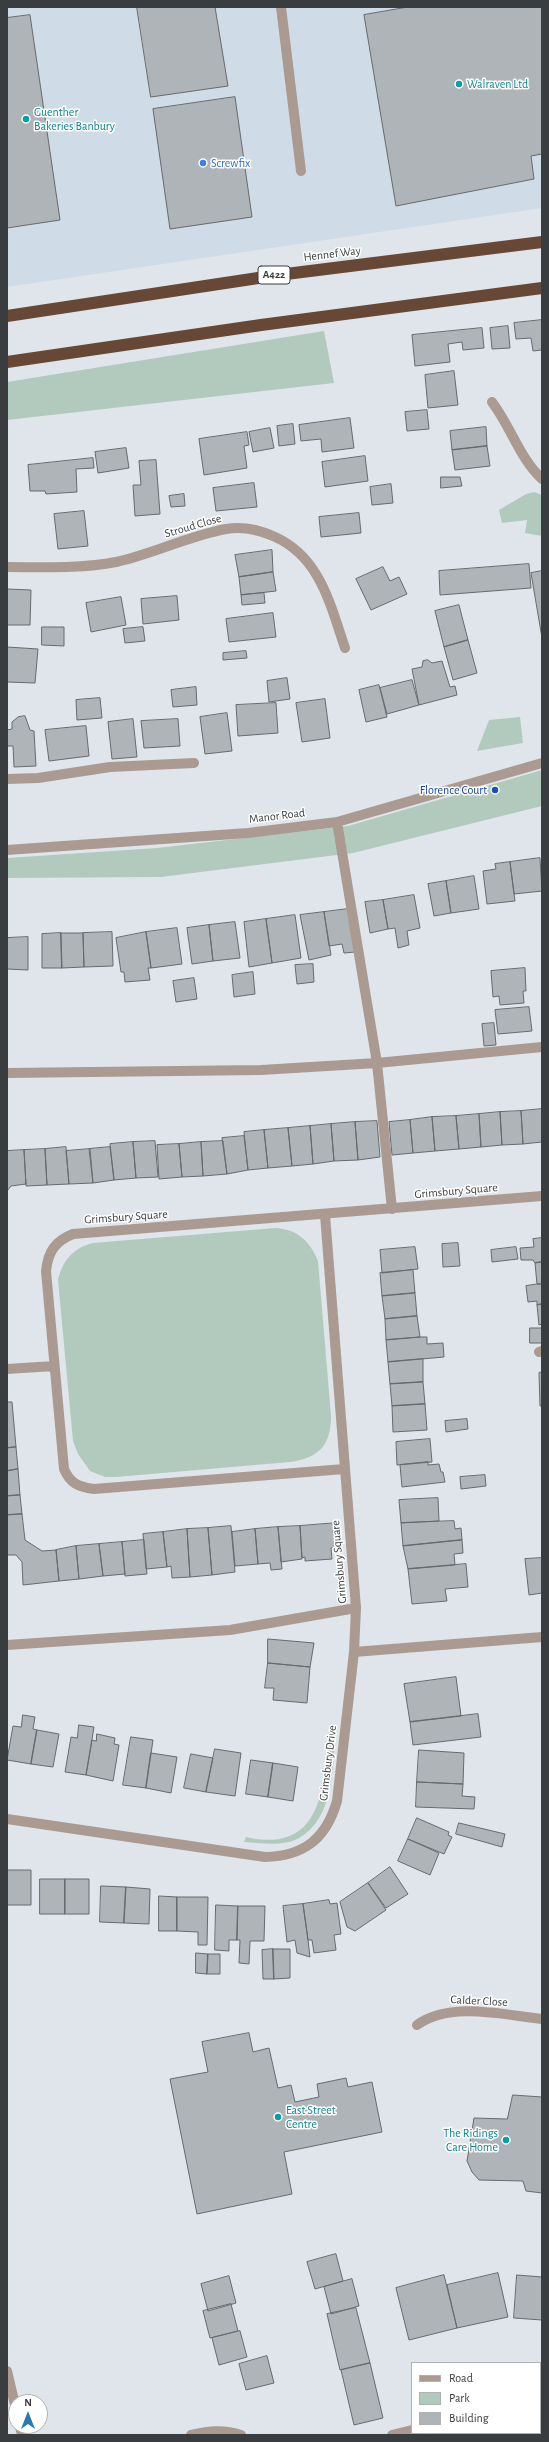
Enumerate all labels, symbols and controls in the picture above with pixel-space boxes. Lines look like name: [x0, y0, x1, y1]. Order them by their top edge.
place label: Walraven Ltd: [467, 77, 528, 91]
marker: Walraven Ltd: [454, 79, 464, 89]
place label: Guenther Bakeries Banbury: [34, 105, 115, 133]
marker: Guenther Bakeries Banbury: [21, 114, 31, 124]
place label: Screwfix: [211, 156, 250, 170]
marker: Screwfix: [198, 158, 208, 168]
street label: Hennef Way: [303, 243, 361, 265]
road number: A422: [258, 266, 290, 284]
street label: Stroud Close: [163, 511, 223, 541]
place label: Florence Court: [420, 783, 487, 797]
marker: Florence Court: [490, 785, 500, 795]
street label: Manor Road: [248, 805, 306, 827]
street label: Grimsbury Square: [414, 1180, 498, 1202]
street label: Grimsbury Square: [84, 1207, 168, 1227]
street label: Grimsbury Square: [328, 1520, 350, 1604]
street label: Grimsbury Drive: [316, 1724, 340, 1802]
street label: Calder Close: [450, 1992, 508, 2010]
place label: East Street Centre: [286, 2103, 336, 2131]
marker: East Street Centre: [273, 2112, 283, 2122]
place label: The Ridings Care Home: [443, 2126, 498, 2154]
marker: The Ridings Care Home: [501, 2135, 511, 2145]
legend: [411, 2362, 541, 2434]
text: Road: [449, 2372, 473, 2384]
text: Park: [449, 2392, 470, 2404]
north arrow: [8, 2394, 48, 2434]
text: N: [24, 2397, 32, 2408]
text: Building: [449, 2412, 489, 2424]

